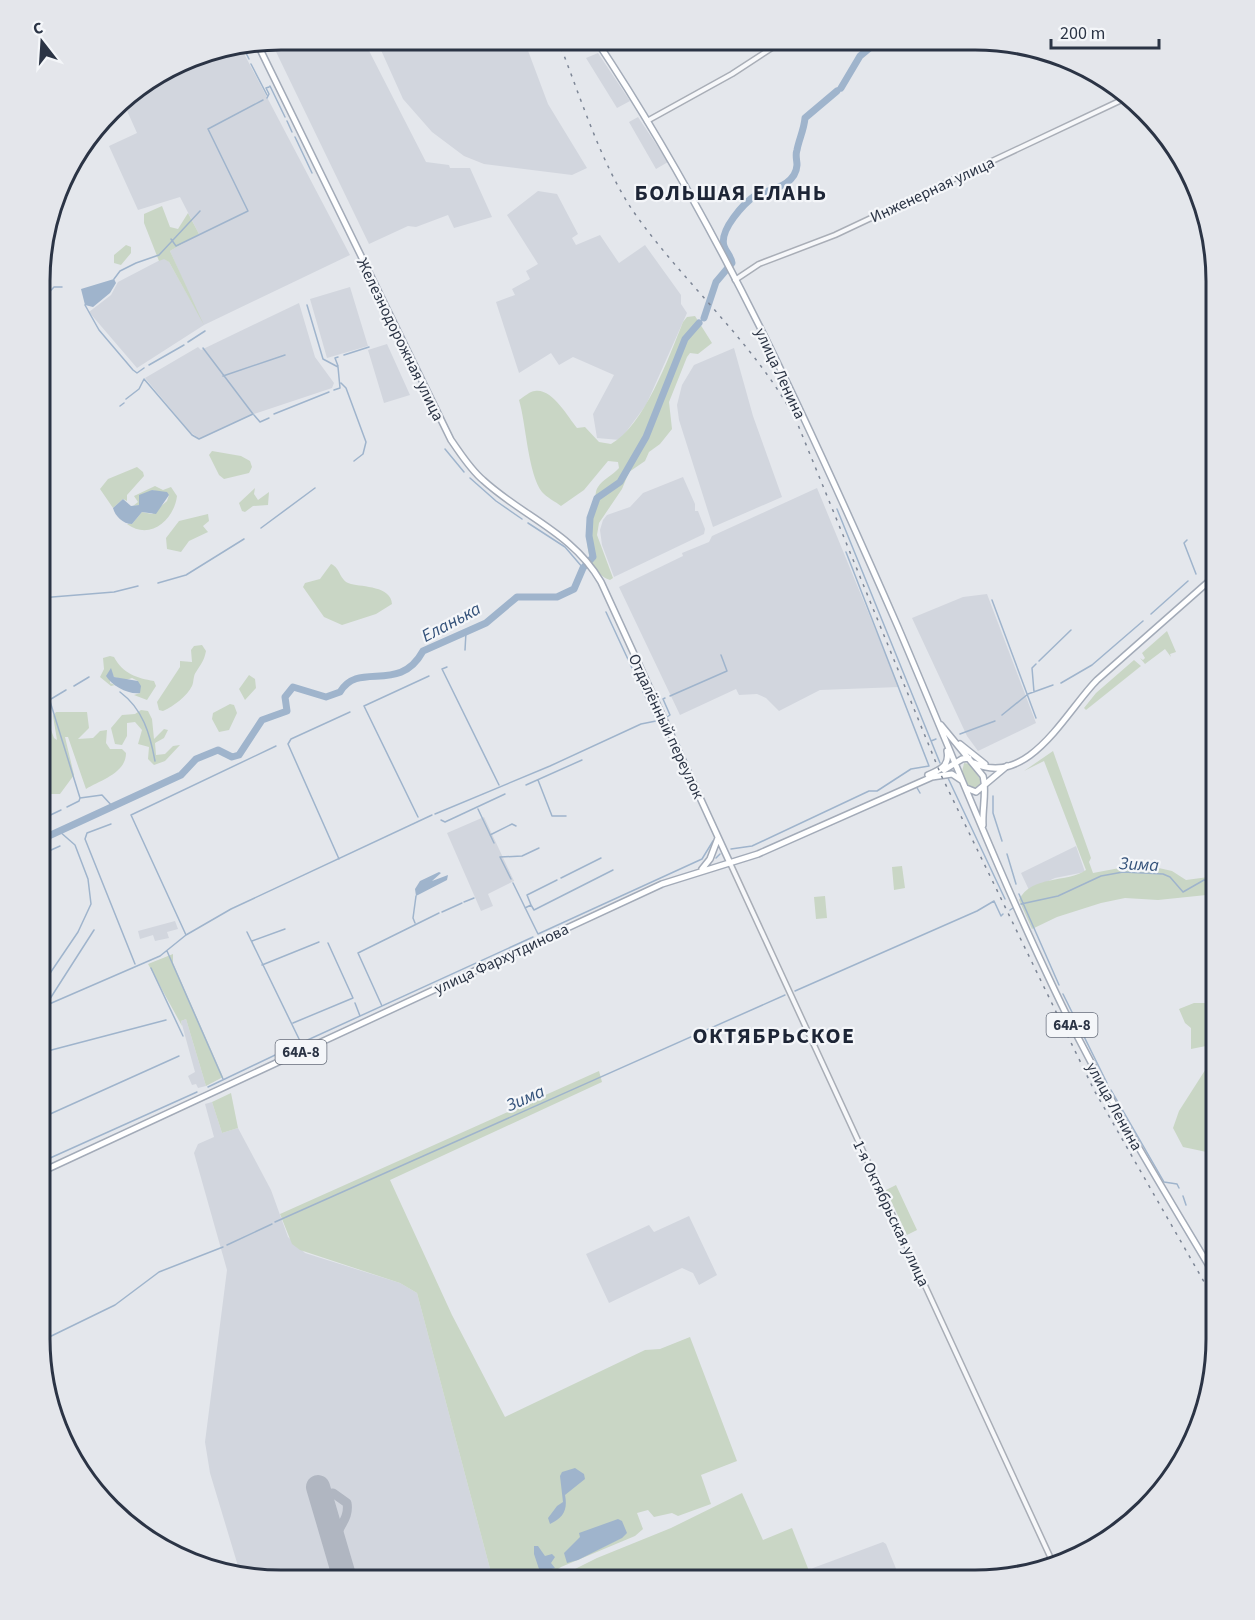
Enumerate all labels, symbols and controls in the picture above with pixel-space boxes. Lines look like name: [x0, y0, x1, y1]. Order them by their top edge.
north arrow: [12, 12, 72, 72]
scale bar: [1051, 12, 1159, 50]
text: С: [30, 17, 46, 40]
text: 200 m: [1060, 21, 1105, 46]
street label: Инженерная улица: [867, 152, 998, 228]
district label: БОЛЬШАЯ ЕЛАНЬ: [635, 177, 827, 209]
street label: Железнодорожная улица: [351, 254, 449, 425]
street label: улица Ленина: [749, 324, 811, 423]
water label: Еланька: [417, 596, 486, 649]
street label: Отдалённый переулок: [623, 650, 709, 803]
water label: Зима: [1118, 851, 1160, 878]
street label: улица Фархутдинова: [431, 918, 572, 1000]
road number: 64А-8: [1046, 1013, 1098, 1037]
district label: ОКТЯБРЬСКОЕ: [692, 1020, 856, 1052]
road number: 64А-8: [276, 1040, 326, 1064]
street label: улица Ленина: [1081, 1058, 1148, 1155]
water label: Зима: [502, 1079, 549, 1118]
street label: 1-я Октябрьская улица: [847, 1137, 935, 1290]

